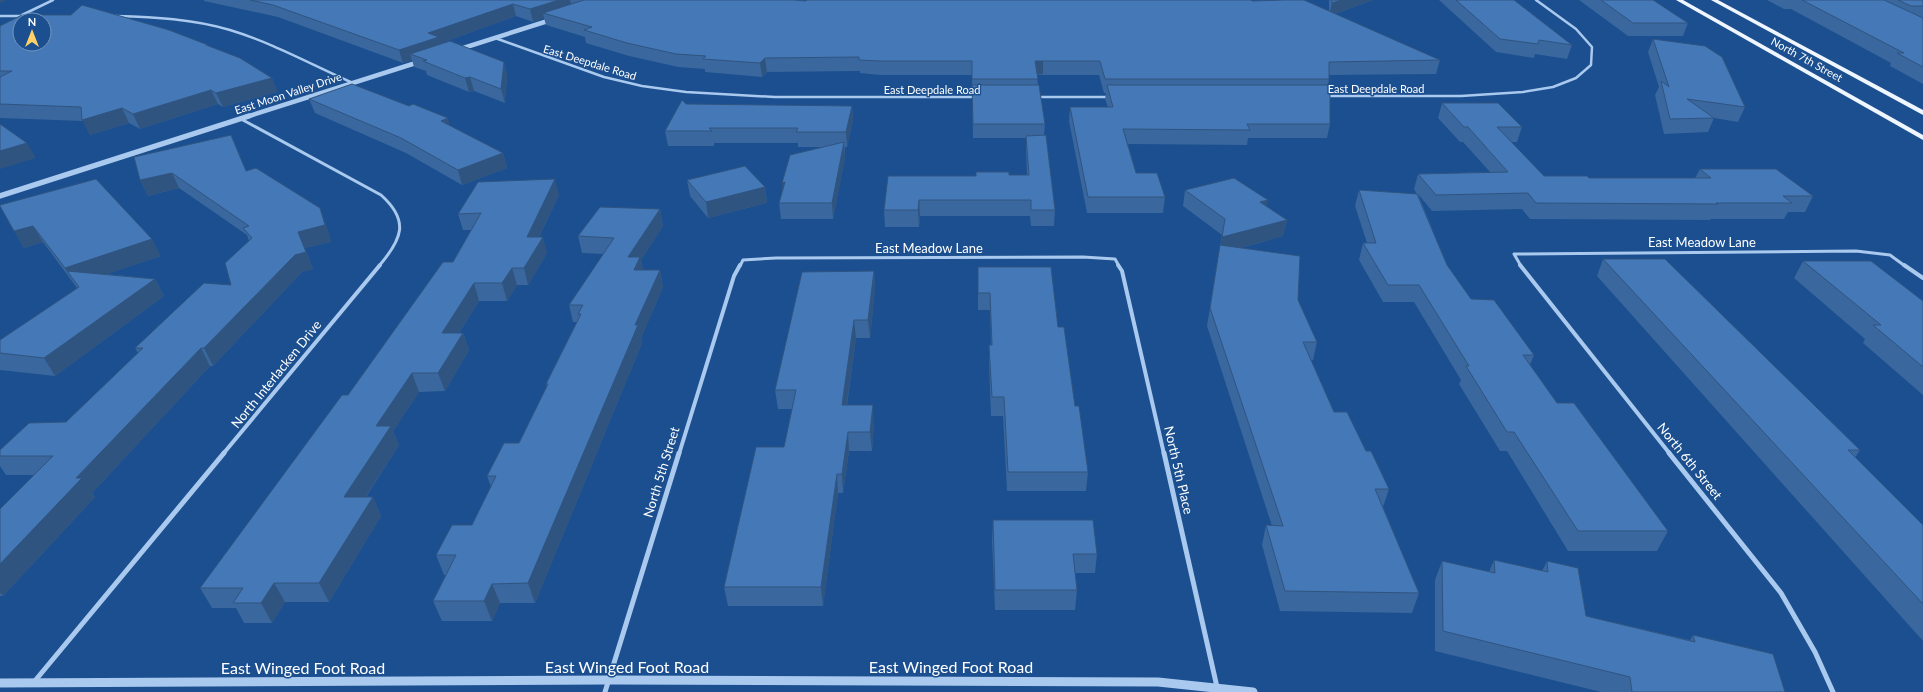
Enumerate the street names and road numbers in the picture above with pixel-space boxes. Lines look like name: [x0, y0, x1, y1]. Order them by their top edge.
street label: North 7th Street: [1769, 34, 1845, 84]
street label: East Deepdale Road: [542, 42, 638, 82]
street label: East Moon Valley Drive: [233, 69, 343, 116]
street label: East Deepdale Road: [1328, 82, 1424, 95]
street label: East Deepdale Road: [884, 83, 980, 96]
street label: East Meadow Lane: [1648, 234, 1756, 250]
street label: East Meadow Lane: [875, 240, 983, 256]
street label: North Interlacken Drive: [227, 317, 325, 431]
street label: North 6th Street: [1654, 419, 1726, 503]
street label: North 5th Street: [640, 424, 683, 519]
street label: North 5th Place: [1161, 424, 1197, 516]
street label: East Winged Foot Road: [545, 657, 709, 676]
street label: East Winged Foot Road: [869, 657, 1033, 676]
street label: East Winged Foot Road: [221, 658, 385, 677]

